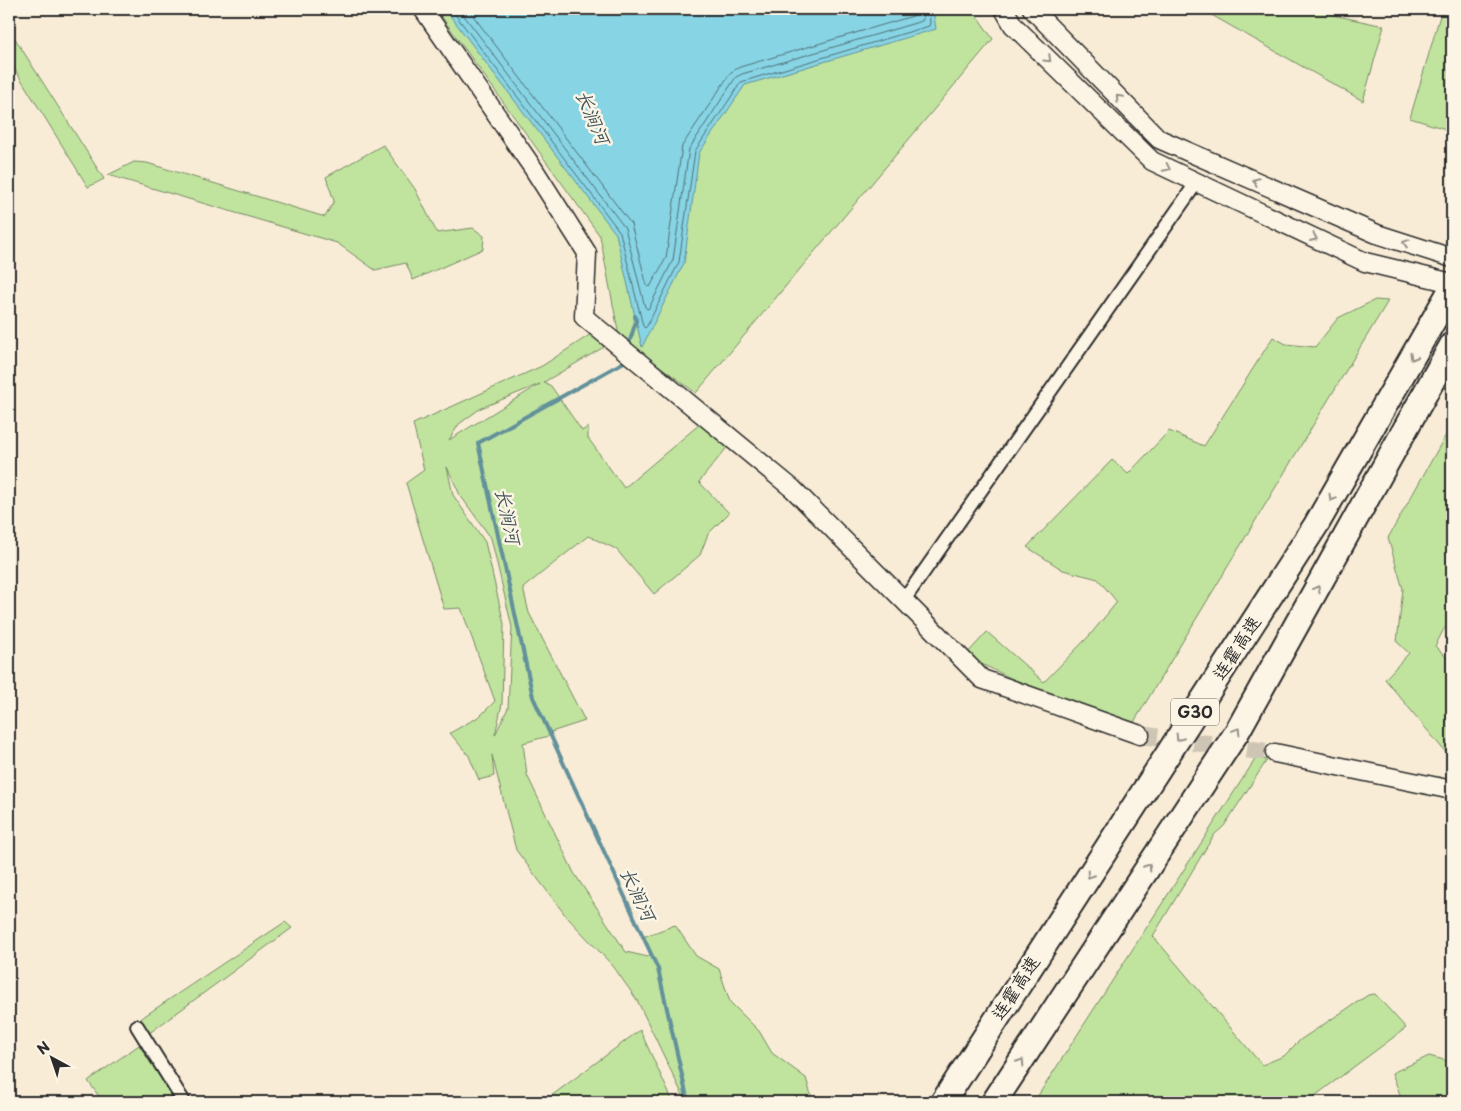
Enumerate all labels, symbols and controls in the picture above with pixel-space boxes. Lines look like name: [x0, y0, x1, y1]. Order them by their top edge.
one-way arrow: [1042, 53, 1051, 62]
water label: 长涧河: [570, 85, 619, 151]
one-way arrow: [1116, 95, 1125, 104]
one-way arrow: [1162, 162, 1171, 172]
one-way arrow: [1252, 177, 1261, 188]
one-way arrow: [1309, 232, 1318, 242]
one-way arrow: [1402, 239, 1410, 249]
one-way arrow: [1410, 352, 1420, 361]
water label: 长涧河: [489, 485, 529, 550]
one-way arrow: [1328, 493, 1338, 502]
one-way arrow: [1310, 586, 1320, 595]
street label: 连霍高速: [1205, 610, 1267, 685]
road number: G30: [1171, 699, 1219, 726]
one-way arrow: [1231, 728, 1241, 737]
one-way arrow: [1175, 733, 1185, 742]
water label: 长涧河: [614, 862, 665, 928]
one-way arrow: [1142, 864, 1152, 873]
one-way arrow: [1087, 869, 1096, 878]
street label: 连霍高速: [984, 950, 1046, 1025]
north arrow: [28, 1034, 78, 1084]
text: N: [32, 1036, 54, 1059]
one-way arrow: [1014, 1058, 1024, 1067]

